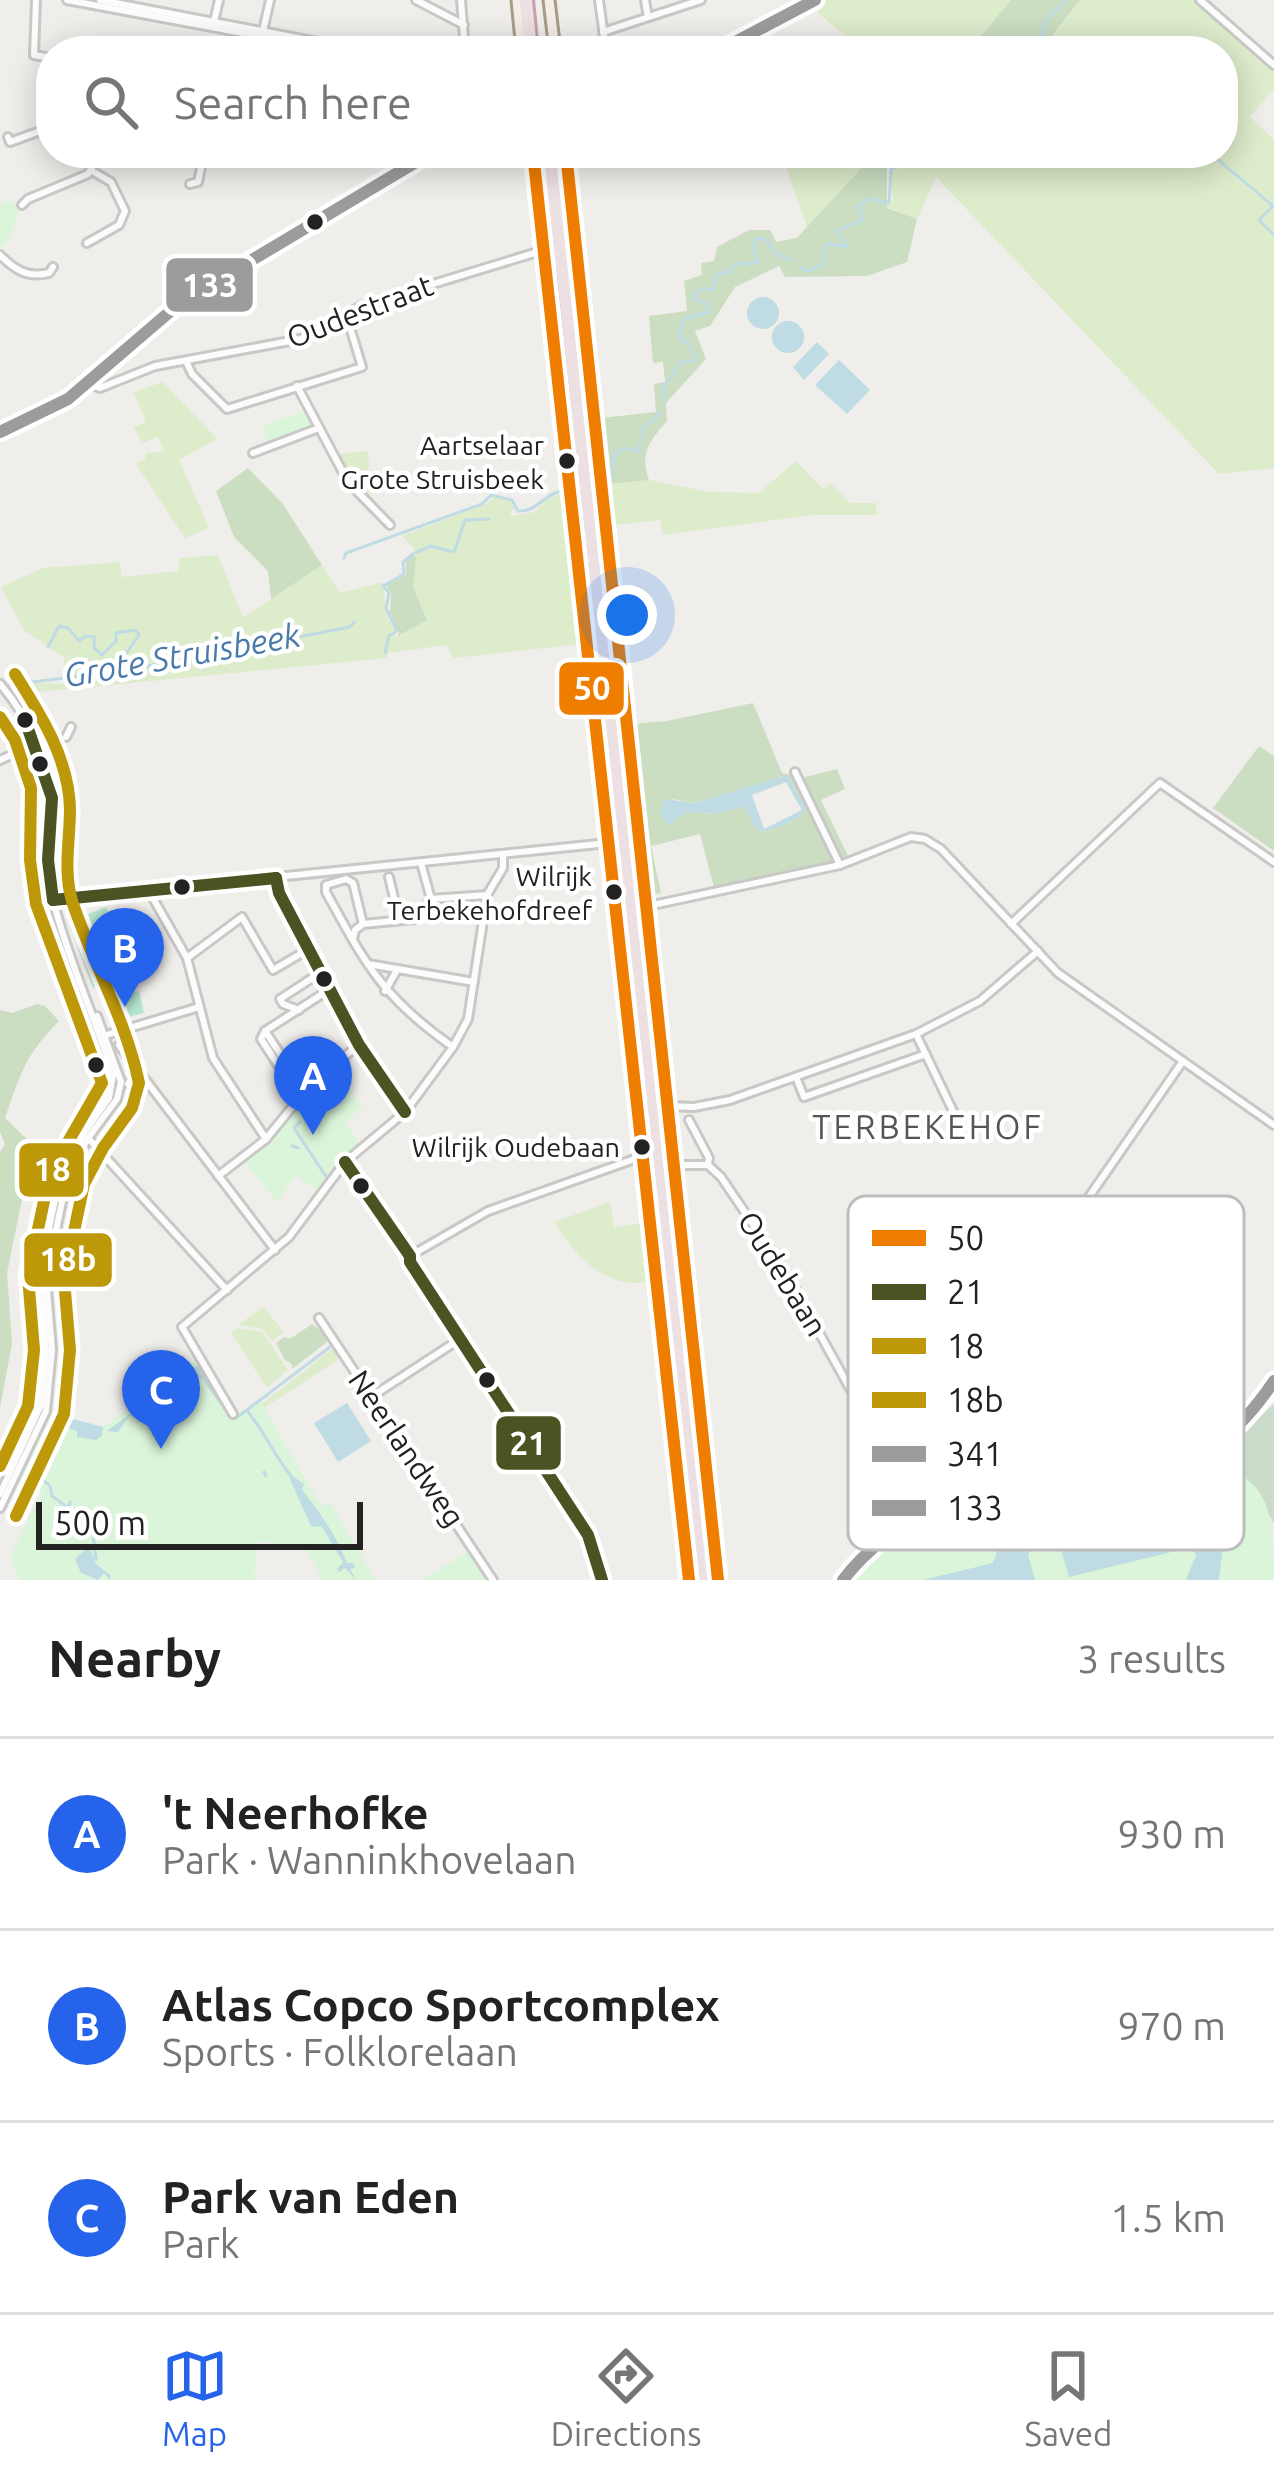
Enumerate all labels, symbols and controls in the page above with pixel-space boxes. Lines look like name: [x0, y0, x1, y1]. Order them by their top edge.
search box: [36, 36, 1238, 168]
icon: search: [78, 69, 144, 135]
text: Search here: [174, 77, 412, 128]
unlabelled marker: [304, 211, 326, 233]
line badge: 133: [164, 256, 255, 314]
text: 133: [182, 266, 238, 303]
street label: Oudestraat: [282, 268, 437, 354]
place label: Aartselaar Grote Struisbeek: [341, 430, 544, 494]
marker: Aartselaar Grote Struisbeek: [556, 450, 578, 472]
your location: [597, 585, 657, 645]
water label: Grote Struisbeek: [61, 615, 303, 694]
line badge: 50: [557, 660, 626, 717]
text: 50: [573, 669, 611, 706]
unlabelled marker: [14, 709, 36, 731]
unlabelled marker: [29, 753, 51, 775]
place label: Wilrijk Terbekehofdreef: [387, 861, 593, 925]
unlabelled marker: [171, 876, 193, 898]
marker: Wilrijk Terbekehofdreef: [603, 881, 625, 903]
pin: B: [86, 908, 164, 1007]
unlabelled marker: [313, 968, 335, 990]
pin: A: [274, 1036, 352, 1135]
unlabelled marker: [85, 1054, 107, 1076]
district label: TERBEKEHOF: [812, 1108, 1044, 1145]
place label: Wilrijk Oudebaan: [412, 1132, 620, 1162]
marker: Wilrijk Oudebaan: [631, 1136, 653, 1158]
line badge: 18: [17, 1141, 86, 1199]
text: 18: [33, 1150, 71, 1187]
unlabelled marker: [350, 1175, 372, 1197]
legend: [848, 1196, 1244, 1550]
street label: Oudebaan: [731, 1205, 834, 1342]
text: 50: [947, 1219, 984, 1256]
line badge: 18b: [22, 1231, 114, 1289]
text: 18b: [40, 1240, 97, 1277]
text: 21: [947, 1273, 984, 1310]
text: 18: [947, 1327, 984, 1364]
pin: C: [122, 1350, 200, 1449]
street label: Neerlandweg: [342, 1364, 472, 1533]
unlabelled marker: [476, 1369, 498, 1391]
text: 18b: [947, 1381, 1004, 1418]
line badge: 21: [494, 1414, 563, 1472]
text: 21: [509, 1424, 547, 1461]
text: 341: [947, 1435, 1003, 1472]
text: 133: [947, 1489, 1003, 1526]
scale bar: [36, 1496, 363, 1549]
text: 500 m: [54, 1504, 146, 1541]
text: Nearby: [48, 1629, 221, 1687]
text: 3 results: [1077, 1637, 1226, 1680]
text: 't Neerhofke: [162, 1787, 429, 1838]
text: A: [73, 1812, 101, 1855]
text: 930 m: [1117, 1812, 1226, 1855]
text: Park · Wanninkhovelaan: [162, 1838, 576, 1881]
text: Atlas Copco Sportcomplex: [162, 1979, 720, 2030]
text: B: [74, 2004, 100, 2047]
text: 970 m: [1117, 2004, 1226, 2047]
text: Sports · Folklorelaan: [162, 2030, 518, 2073]
text: Park van Eden: [162, 2171, 459, 2222]
text: C: [75, 2196, 99, 2239]
text: 1.5 km: [1110, 2196, 1226, 2239]
text: Park: [162, 2222, 240, 2265]
tab: Map: [162, 2343, 228, 2452]
tab: Directions: [551, 2343, 701, 2452]
tab: Saved: [1025, 2343, 1112, 2452]

